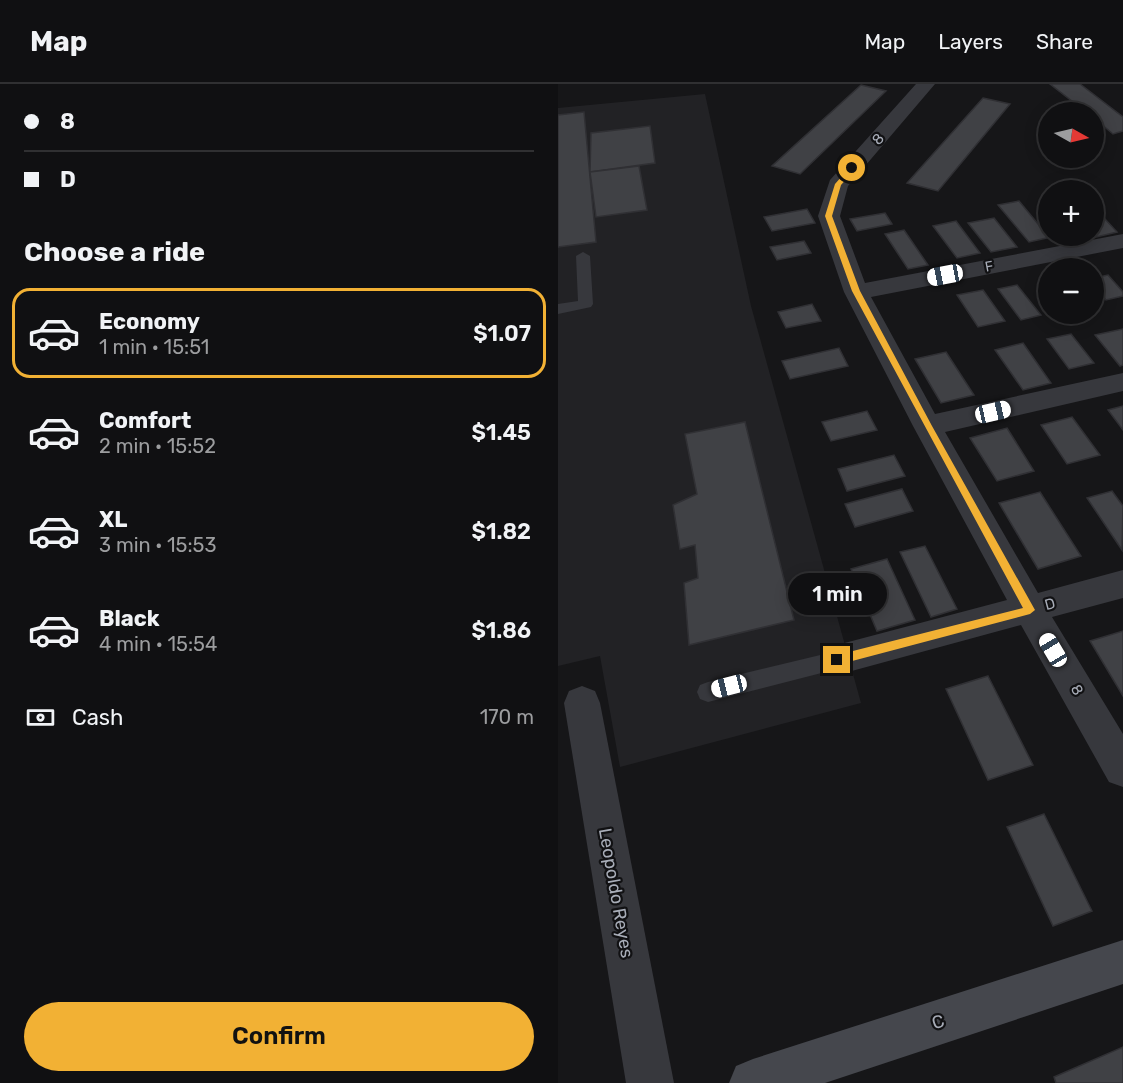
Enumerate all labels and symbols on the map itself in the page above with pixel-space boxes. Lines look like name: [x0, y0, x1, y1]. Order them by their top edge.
north arrow: [1038, 102, 1104, 168]
street label: 8: [868, 129, 888, 149]
route start: [838, 154, 865, 181]
street label: F: [983, 257, 995, 276]
car: [926, 263, 964, 287]
car: [973, 399, 1013, 425]
callout: 1 min: [788, 573, 886, 615]
street label: D: [1043, 594, 1057, 614]
car: [1036, 630, 1070, 670]
route end: [823, 646, 850, 673]
car: [709, 673, 749, 699]
street label: 8: [1067, 681, 1087, 699]
street label: Leopoldo Reyes: [594, 826, 638, 960]
street label: C: [929, 1010, 947, 1034]

